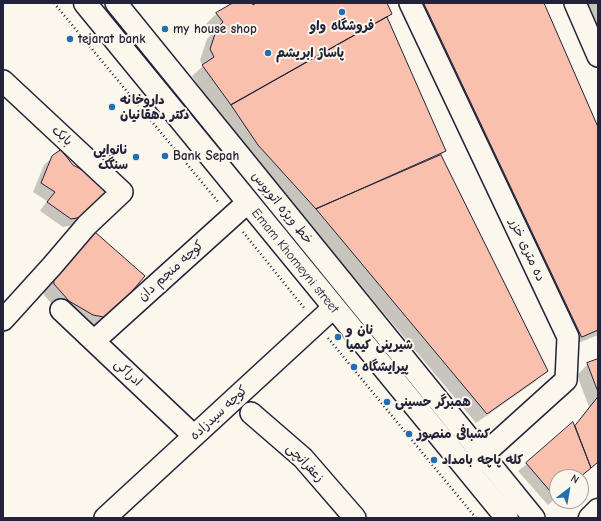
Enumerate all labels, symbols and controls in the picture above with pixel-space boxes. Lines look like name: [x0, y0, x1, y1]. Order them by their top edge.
marker: فروشگاه واو: [337, 7, 347, 17]
place label: فروشگاه واو: [310, 18, 374, 34]
place label: my house shop: [173, 21, 257, 37]
marker: my house shop: [160, 24, 170, 34]
place label: tejarat bank: [78, 31, 145, 47]
marker: tejarat bank: [65, 34, 75, 44]
place label: پاساژ ابریشم: [276, 45, 344, 61]
marker: پاساژ ابریشم: [263, 48, 273, 58]
place label: داروخانه دکتر دهقانیان: [120, 92, 189, 123]
marker: داروخانه دکتر دهقانیان: [107, 102, 117, 112]
street label: بابک: [48, 123, 76, 149]
place label: نانوایی سنگک: [93, 142, 128, 173]
place label: Bank Sepah: [173, 148, 239, 164]
marker: Bank Sepah: [160, 151, 170, 161]
marker: نانوایی سنگک: [131, 152, 141, 162]
street label: خط ویژه اتوبوس: [248, 169, 316, 247]
street label: Emam Khomeyni street: [248, 206, 342, 316]
street label: ده متری خزر: [506, 216, 548, 284]
street label: کوچه منجم دان: [135, 237, 207, 305]
place label: نان و شیرینی کیمیا: [346, 322, 413, 353]
marker: نان و شیرینی کیمیا: [333, 332, 343, 342]
street label: ادراکی: [111, 356, 145, 390]
place label: پیرایشگاه: [362, 359, 408, 375]
marker: پیرایشگاه: [349, 362, 359, 372]
street label: کوچه سیدزاده: [187, 382, 251, 444]
place label: همبرگر حسینی: [395, 394, 471, 410]
marker: همبرگر حسینی: [382, 397, 392, 407]
place label: کشبافی منصور: [417, 426, 490, 442]
marker: کشبافی منصور: [404, 429, 414, 439]
street label: زعفرانچی: [283, 440, 327, 486]
place label: کله پاچه بامداد: [442, 452, 523, 468]
marker: کله پاچه بامداد: [429, 455, 439, 465]
north arrow: [549, 469, 589, 509]
text: N: [568, 472, 581, 487]

